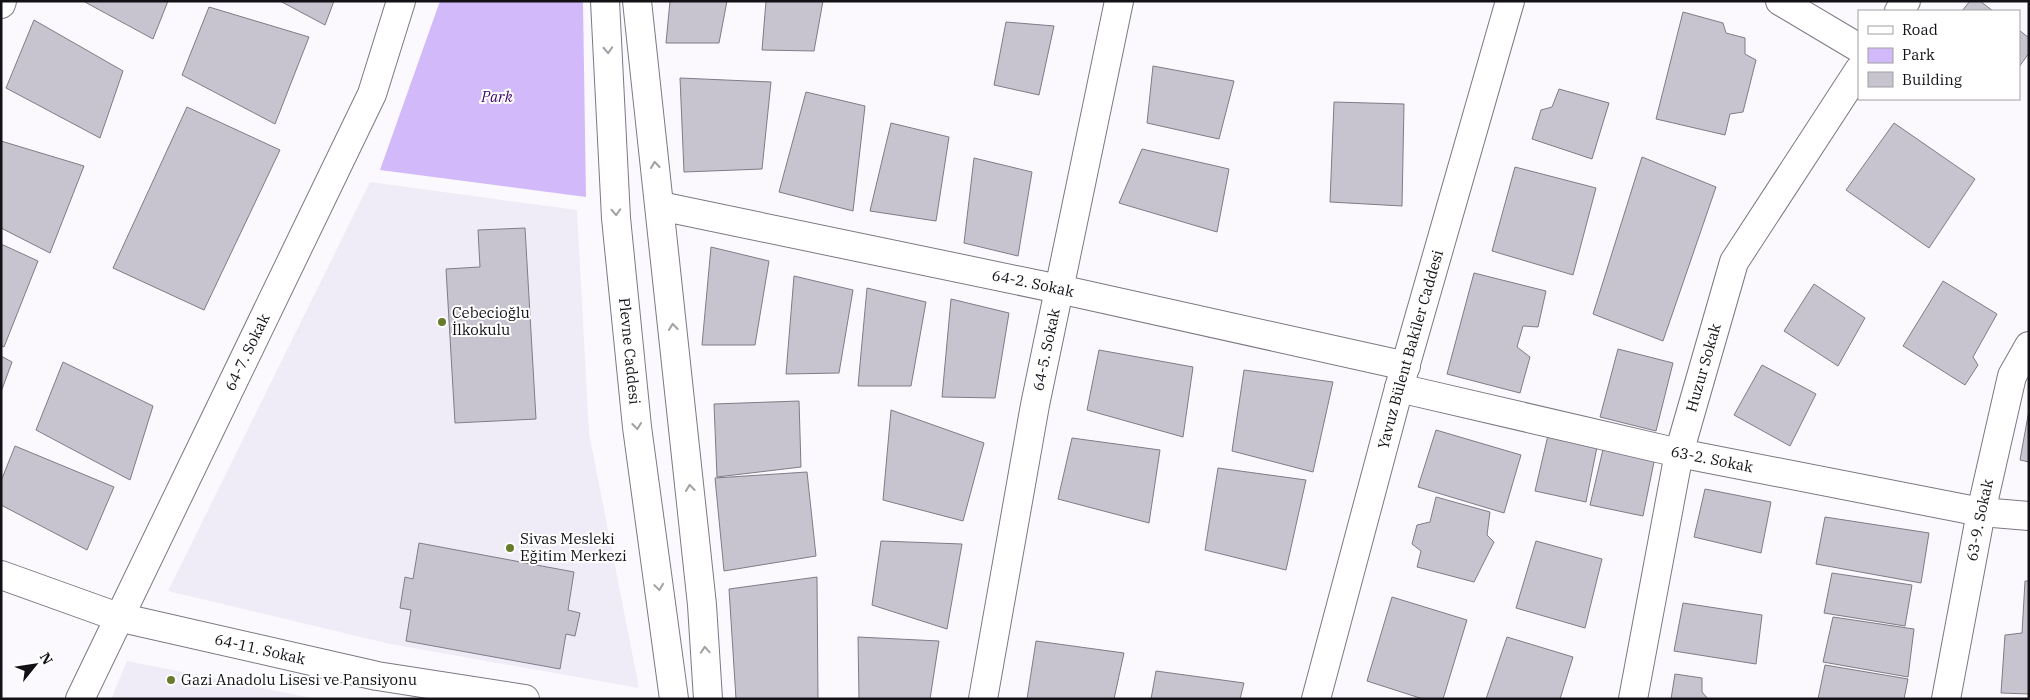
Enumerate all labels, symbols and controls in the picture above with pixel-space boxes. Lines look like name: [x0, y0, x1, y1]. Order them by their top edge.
legend: [1858, 10, 2020, 100]
text: Road: [1902, 20, 1938, 39]
text: Park: [1902, 45, 1935, 64]
one-way arrow: [602, 46, 613, 54]
text: Building: [1902, 70, 1962, 89]
park label: Park: [480, 87, 513, 106]
one-way arrow: [650, 161, 661, 169]
one-way arrow: [611, 208, 622, 216]
street label: Yavuz Bülent Bakiler Caddesi: [1373, 248, 1447, 451]
street label: 64-2. Sokak: [990, 265, 1076, 301]
street label: Plevne Caddesi: [615, 297, 645, 406]
place label: Cebecioğlu İlkokulu: [452, 303, 530, 339]
street label: 64-5. Sokak: [1028, 307, 1064, 392]
street label: 64-7. Sokak: [220, 310, 274, 394]
marker: Cebecioğlu İlkokulu: [436, 316, 448, 328]
street label: Huzur Sokak: [1681, 321, 1725, 414]
one-way arrow: [668, 322, 679, 330]
one-way arrow: [631, 422, 642, 430]
street label: 63-2. Sokak: [1669, 441, 1755, 476]
street label: 63-9. Sokak: [1962, 477, 1997, 563]
one-way arrow: [685, 484, 696, 492]
place label: Sivas Mesleki Eğitim Merkezi: [520, 529, 627, 565]
marker: Sivas Mesleki Eğitim Merkezi: [504, 542, 516, 554]
one-way arrow: [653, 583, 664, 591]
street label: 64-11. Sokak: [213, 629, 308, 668]
north arrow: [10, 640, 60, 690]
one-way arrow: [699, 646, 710, 654]
text: N: [36, 649, 57, 668]
place label: Gazi Anadolu Lisesi ve Pansiyonu: [181, 670, 417, 689]
marker: Gazi Anadolu Lisesi ve Pansiyonu: [165, 674, 177, 686]

